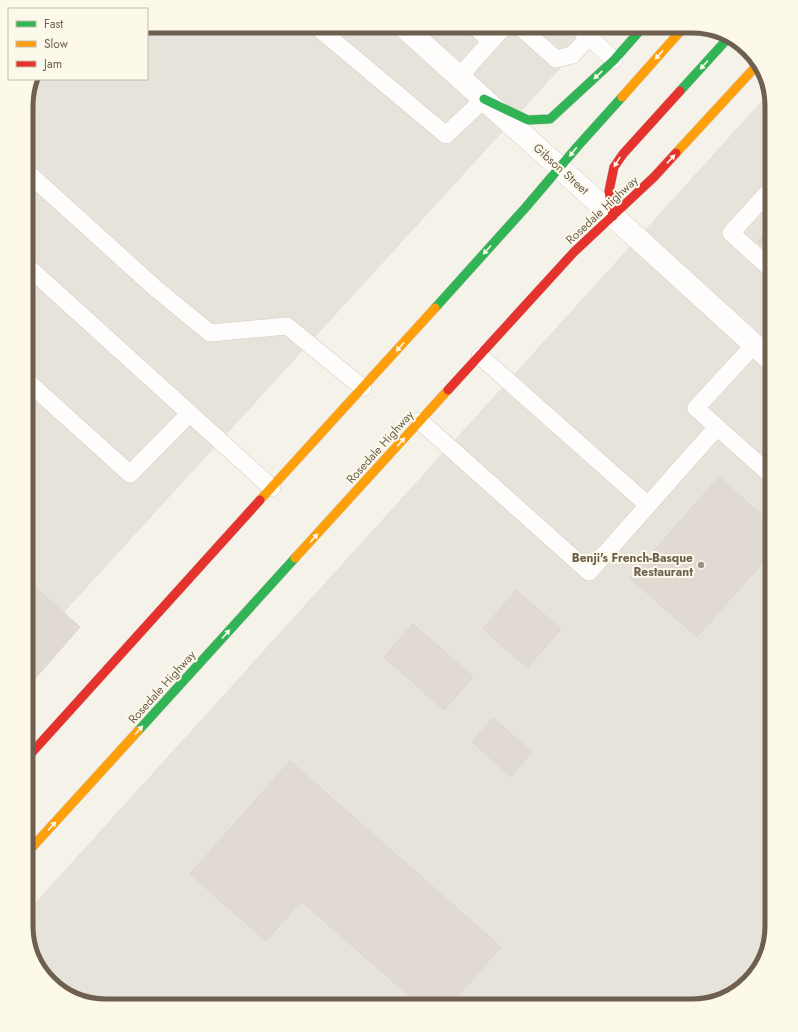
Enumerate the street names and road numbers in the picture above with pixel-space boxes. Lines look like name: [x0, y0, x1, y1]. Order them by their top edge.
street label: Gibson Street: [529, 139, 593, 199]
street label: Rosedale Highway: [562, 171, 643, 248]
street label: Rosedale Highway: [342, 406, 418, 488]
street label: Rosedale Highway: [124, 646, 200, 728]

